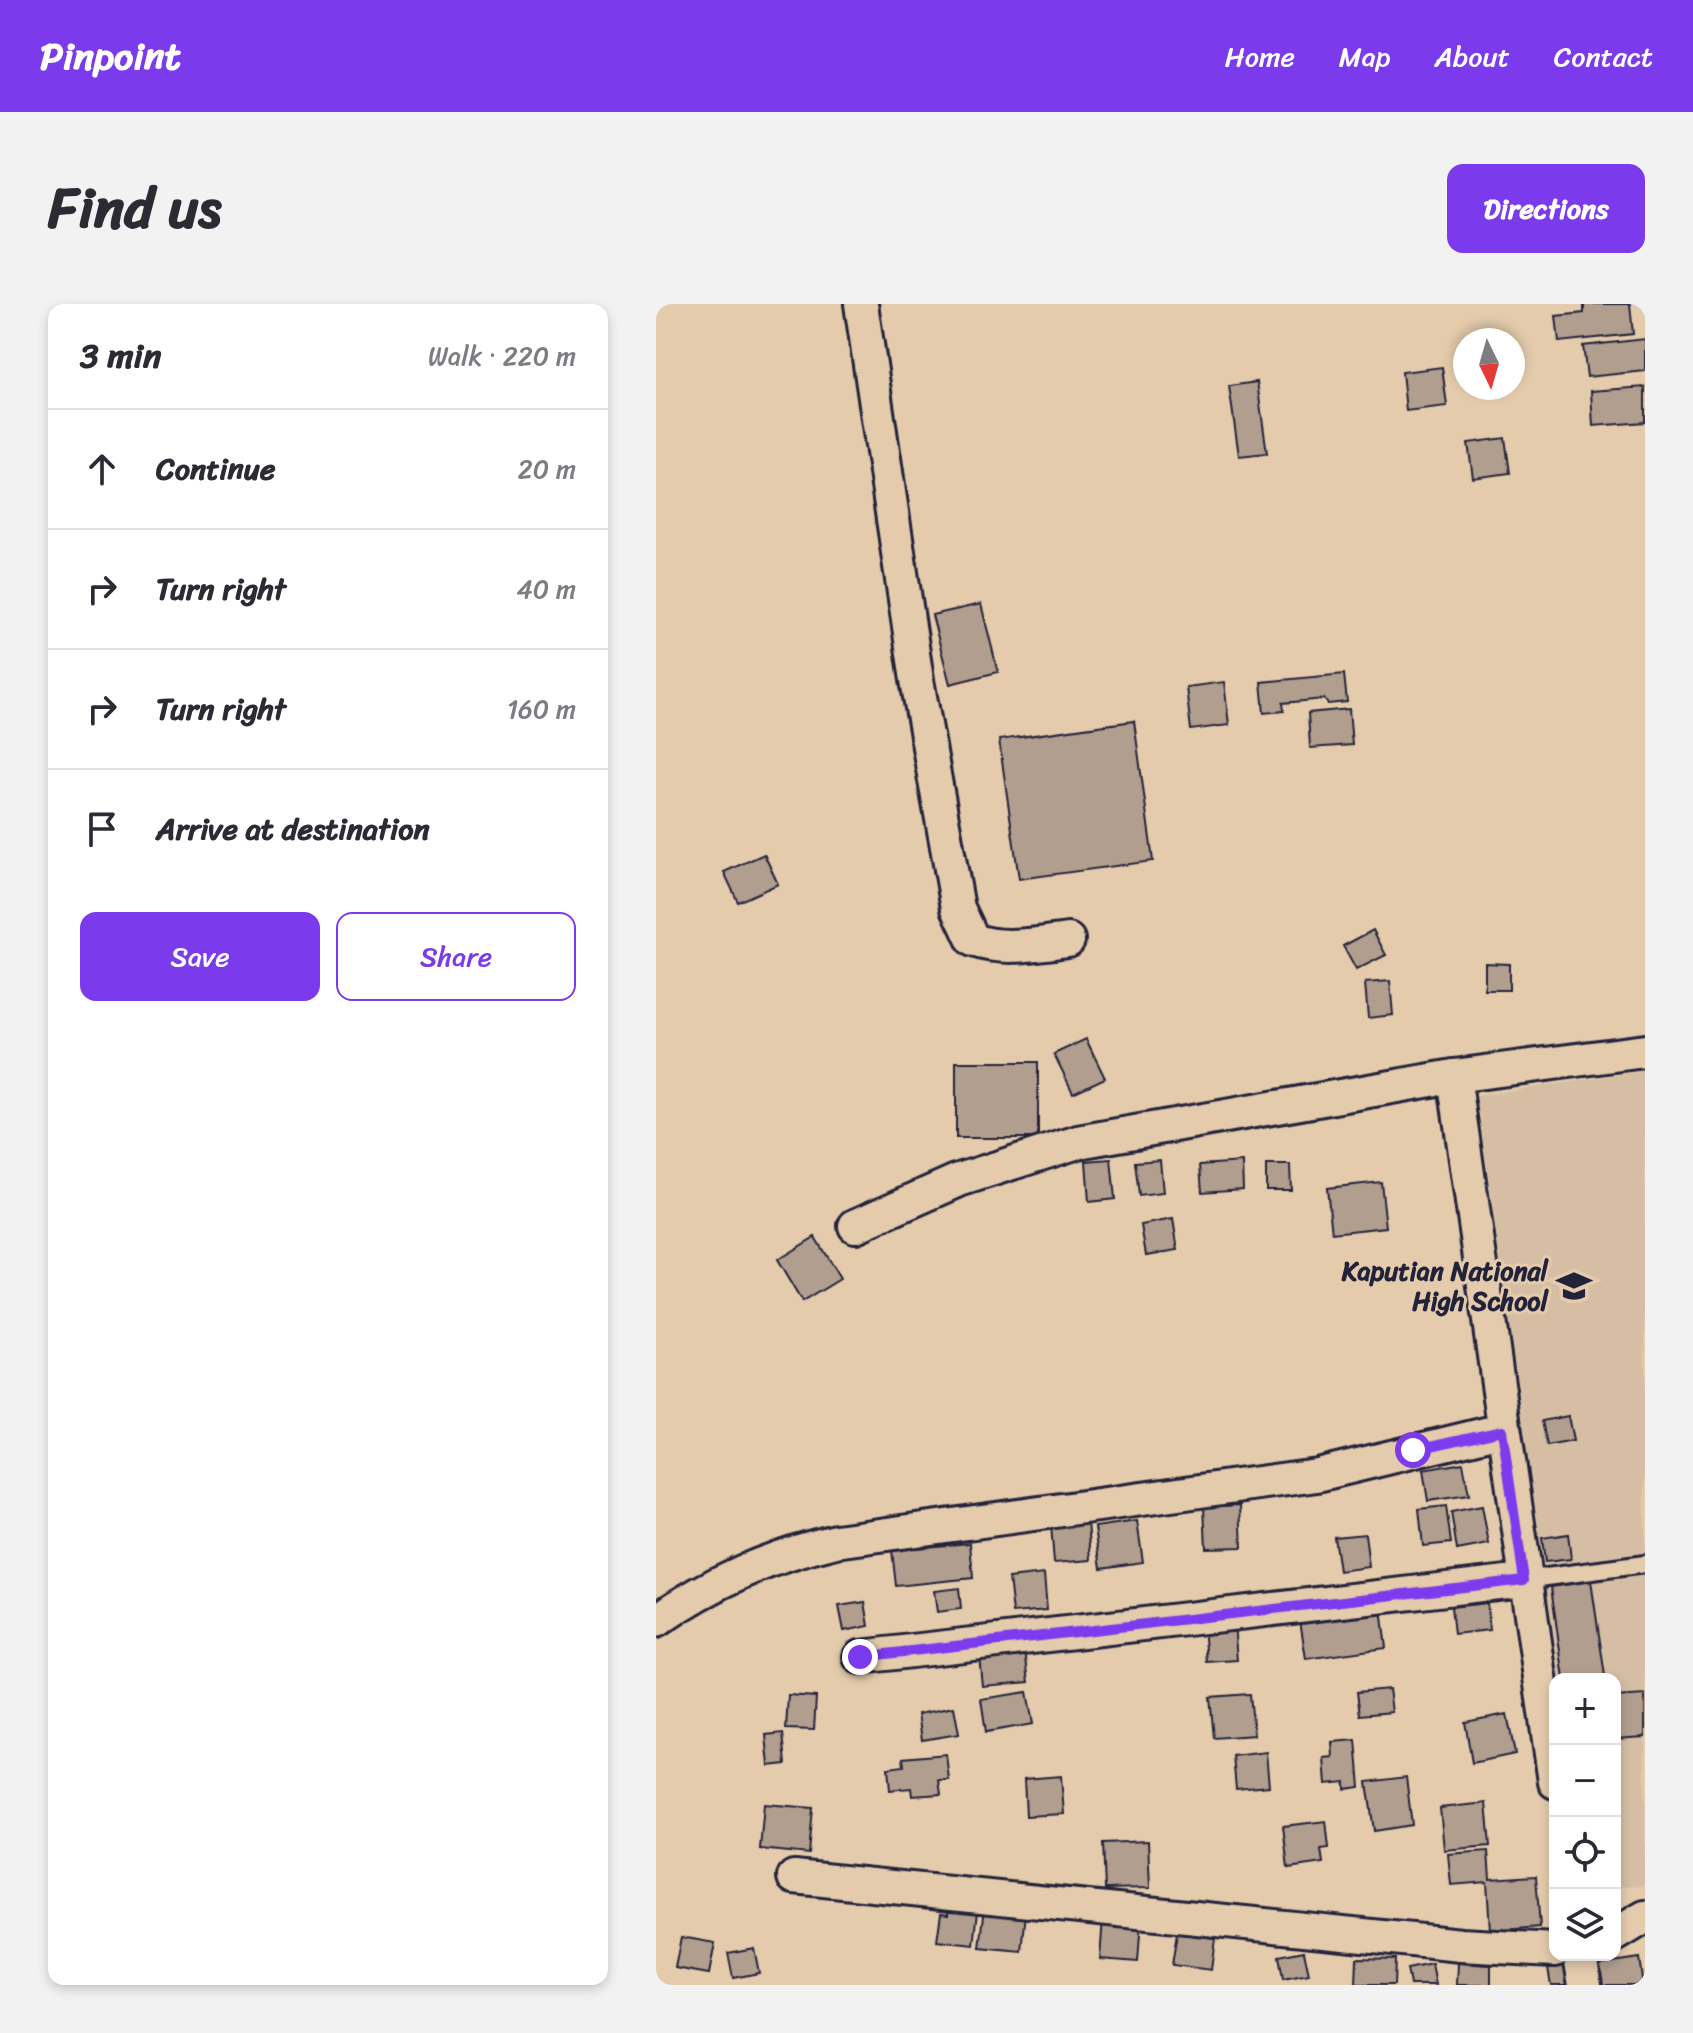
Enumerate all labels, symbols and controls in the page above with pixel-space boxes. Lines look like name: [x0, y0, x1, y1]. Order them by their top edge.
text: Pinpoint: [40, 23, 181, 90]
text: Home: [1225, 32, 1295, 81]
text: Map: [1339, 32, 1390, 81]
text: About: [1434, 32, 1510, 81]
text: Contact: [1554, 32, 1653, 81]
text: Find us: [48, 159, 221, 258]
button: Directions: [1447, 164, 1645, 253]
text: 3 min: [80, 326, 161, 386]
north arrow: [1453, 328, 1525, 400]
text: Walk · 220 m: [428, 333, 576, 379]
text: Continue: [156, 442, 275, 496]
text: 20 m: [518, 446, 576, 492]
icon: ahead: [80, 447, 124, 491]
text: Turn right: [156, 562, 286, 616]
text: 40 m: [517, 566, 576, 612]
icon: right: [80, 567, 124, 611]
text: Turn right: [156, 682, 286, 736]
text: 160 m: [507, 686, 576, 732]
icon: right: [80, 687, 124, 731]
text: Arrive at destination: [156, 802, 430, 856]
icon: arrive: [80, 807, 124, 851]
button: Save: [80, 912, 320, 1001]
button: Share: [336, 912, 576, 1001]
place label: Kaputian National High School: [1341, 1248, 1550, 1324]
school or university icon: Kaputian National High School: [1555, 1267, 1593, 1305]
route start: [1395, 1432, 1431, 1468]
route end: [842, 1639, 878, 1675]
map controls: [1549, 1673, 1621, 1961]
button: +: [1549, 1673, 1621, 1745]
button: −: [1549, 1745, 1621, 1817]
button: locate: [1549, 1817, 1621, 1889]
button: layers: [1549, 1889, 1621, 1961]

